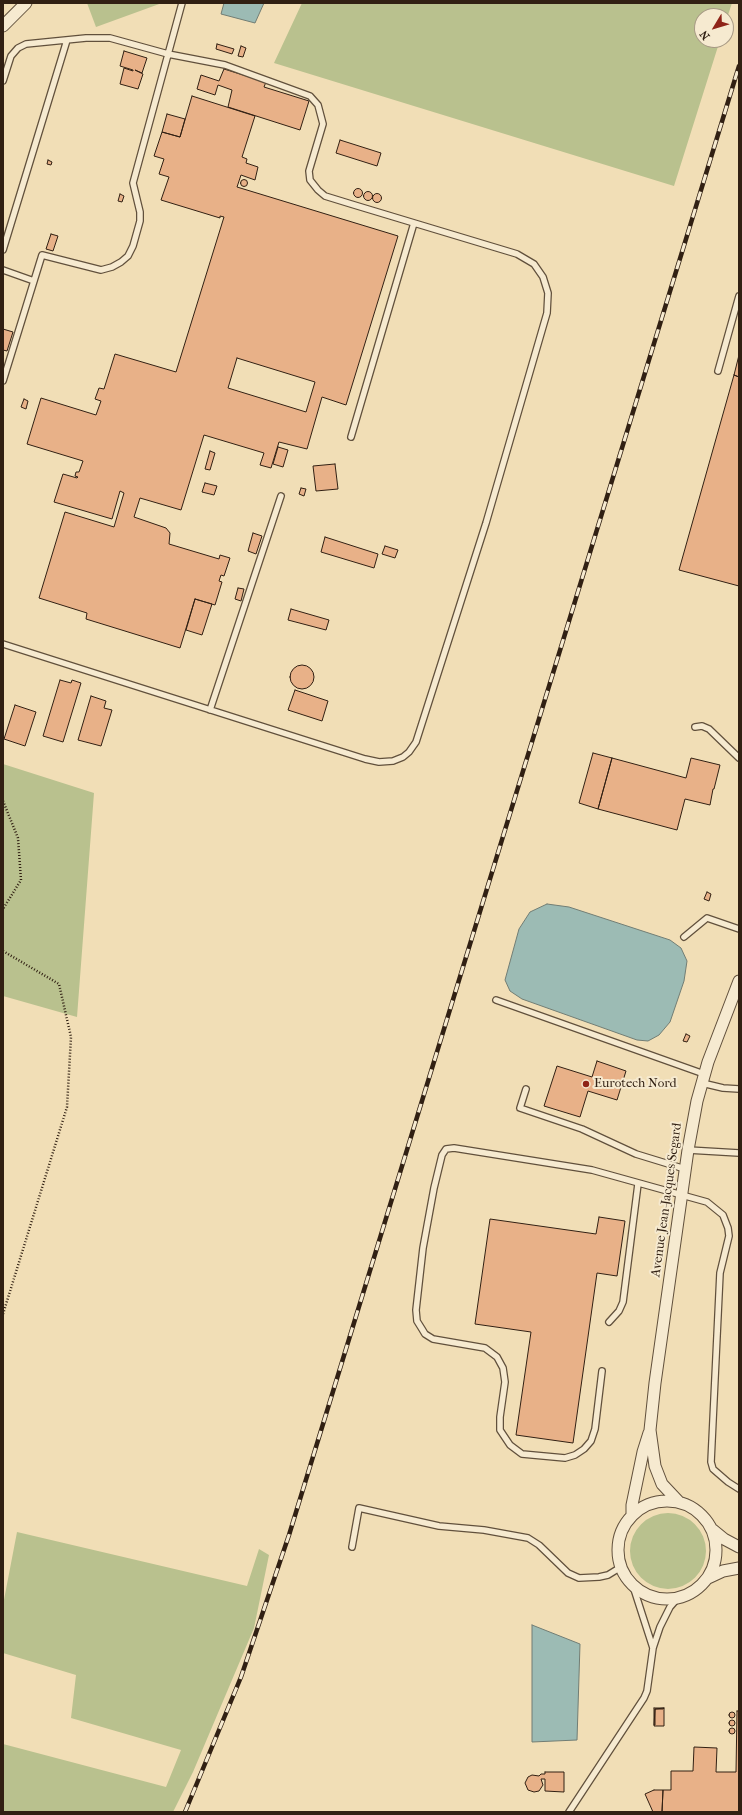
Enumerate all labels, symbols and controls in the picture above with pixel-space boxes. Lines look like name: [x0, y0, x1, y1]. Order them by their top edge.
north arrow: [694, 8, 734, 48]
text: N: [697, 28, 713, 42]
place label: Eurotech Nord: [594, 1076, 677, 1092]
marker: Eurotech Nord: [581, 1079, 591, 1089]
street label: Avenue Jean-Jacques Segard: [648, 1122, 686, 1278]

